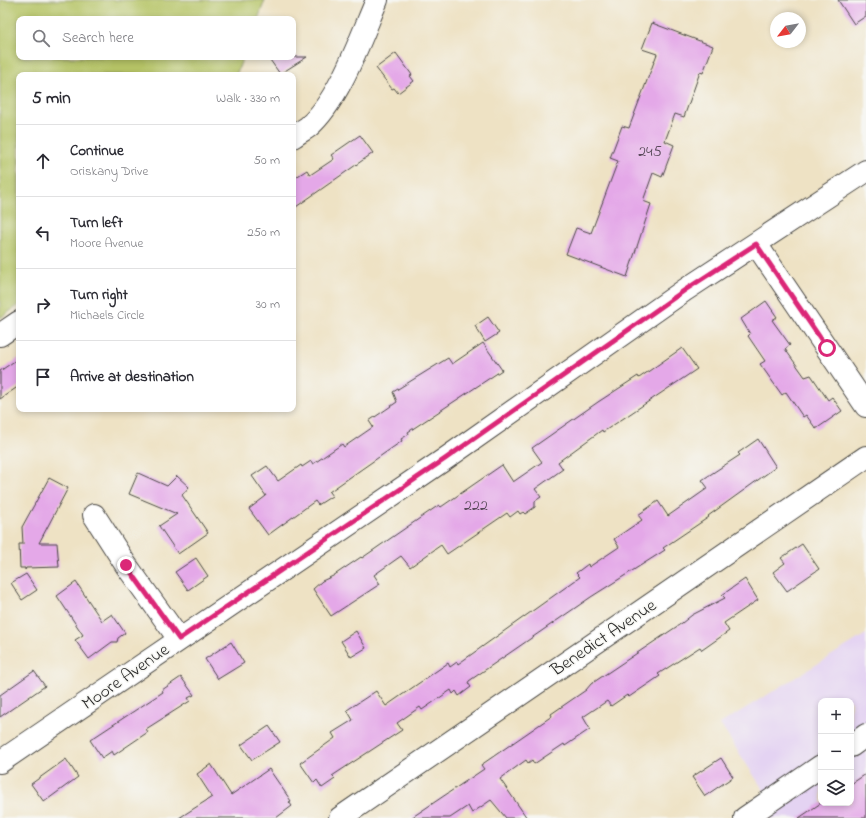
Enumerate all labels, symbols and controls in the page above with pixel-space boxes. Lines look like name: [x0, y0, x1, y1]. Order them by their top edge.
north arrow: [770, 12, 806, 48]
search box: [16, 16, 296, 60]
icon: search: [30, 27, 52, 49]
text: Search here: [62, 27, 134, 49]
text: 5 min: [32, 86, 71, 111]
text: Walk · 330 m: [216, 89, 280, 108]
text: Continue: [70, 140, 124, 162]
house number: 245: [638, 140, 662, 164]
icon: ahead: [32, 150, 54, 172]
text: 50 m: [254, 151, 280, 170]
text: Oriskany Drive: [70, 162, 148, 181]
text: Turn left: [70, 212, 123, 234]
icon: left: [32, 222, 54, 244]
text: 250 m: [247, 223, 280, 242]
text: Moore Avenue: [70, 234, 143, 253]
text: Turn right: [70, 284, 128, 306]
icon: right: [32, 294, 54, 316]
text: 30 m: [256, 295, 280, 314]
text: Michaels Circle: [70, 306, 144, 325]
route start: [818, 339, 836, 357]
icon: arrive: [32, 366, 54, 388]
text: Arrive at destination: [70, 366, 194, 388]
house number: 222: [464, 494, 488, 518]
route end: [117, 556, 135, 574]
street label: Benedict Avenue: [545, 593, 663, 684]
street label: Moore Avenue: [77, 637, 176, 717]
map controls: [818, 698, 854, 806]
button: +: [818, 698, 854, 734]
button: −: [818, 734, 854, 770]
button: layers: [818, 770, 854, 806]

